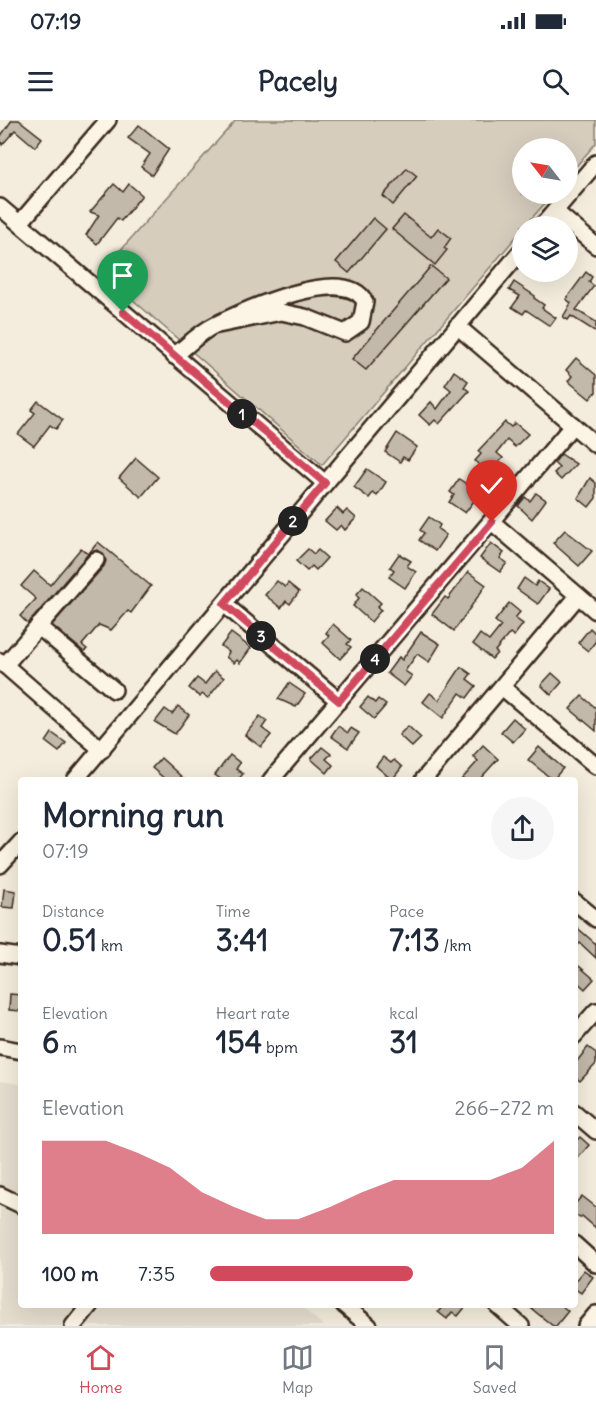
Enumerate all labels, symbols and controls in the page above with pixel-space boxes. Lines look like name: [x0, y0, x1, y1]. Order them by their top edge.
text: 07:19: [30, 7, 81, 35]
text: Pacely: [258, 64, 338, 98]
icon: menu: [24, 65, 57, 98]
icon: search: [539, 65, 572, 98]
north arrow: [512, 138, 578, 204]
map controls: [512, 138, 578, 282]
button: layers: [512, 216, 578, 282]
pin: [97, 250, 148, 312]
icon: arrive: [106, 259, 139, 292]
pin: 1: [227, 399, 257, 429]
text: 1: [239, 404, 245, 424]
pin: [466, 460, 517, 522]
icon: check: [475, 469, 508, 502]
pin: 2: [278, 506, 308, 536]
text: 2: [289, 511, 297, 531]
pin: 3: [246, 621, 276, 651]
text: 3: [256, 626, 266, 646]
pin: 4: [360, 644, 390, 674]
text: 4: [370, 649, 380, 669]
text: Morning run: [42, 794, 224, 836]
button: share: [491, 797, 554, 860]
text: 07:19: [42, 838, 89, 863]
text: Distance: [42, 901, 104, 921]
text: Time: [216, 901, 250, 921]
text: Pace: [389, 901, 424, 921]
text: 0.51: [42, 921, 97, 959]
text: 3:41: [216, 921, 268, 959]
text: 7:13: [389, 921, 440, 959]
text: km: [97, 935, 123, 955]
text: /km: [440, 935, 472, 955]
text: Elevation: [42, 1003, 108, 1023]
text: Heart rate: [216, 1003, 290, 1023]
text: kcal: [389, 1003, 418, 1023]
text: 6: [42, 1023, 59, 1061]
text: 154: [216, 1023, 262, 1061]
text: 31: [389, 1023, 418, 1061]
text: m: [59, 1037, 77, 1057]
text: bpm: [262, 1037, 298, 1057]
text: Elevation: [42, 1095, 124, 1120]
text: 266–272 m: [455, 1095, 554, 1120]
text: 100 m: [42, 1261, 99, 1286]
text: 7:35: [138, 1261, 175, 1286]
tab: Home: [79, 1341, 122, 1397]
tab: Map: [281, 1341, 314, 1397]
tab: Saved: [473, 1341, 517, 1397]

